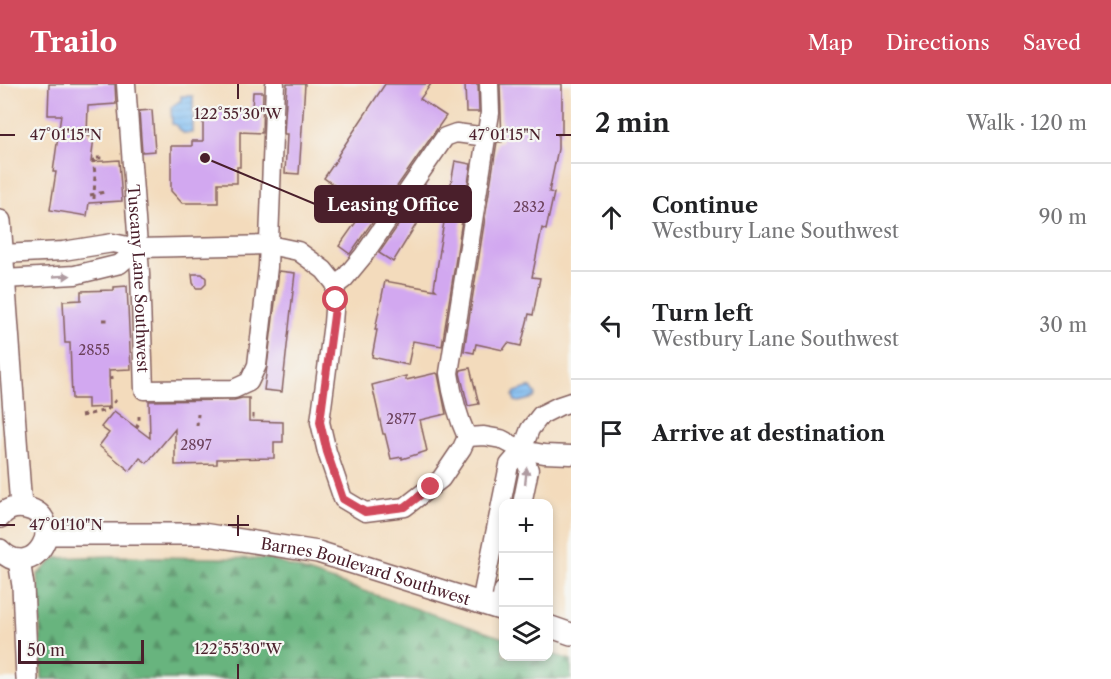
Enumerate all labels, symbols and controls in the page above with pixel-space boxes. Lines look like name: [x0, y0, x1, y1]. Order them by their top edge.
text: Trailo: [30, 25, 117, 59]
text: Map: [808, 30, 853, 55]
text: Directions: [886, 30, 990, 55]
text: Saved: [1023, 30, 1081, 55]
text: 122°55'30"W: [194, 104, 282, 123]
text: 2 min: [595, 107, 670, 139]
text: Walk · 120 m: [966, 111, 1087, 135]
text: 47°01'15"N: [30, 125, 102, 144]
text: 47°01'15"N: [469, 125, 541, 144]
street label: Tuscany Lane Southwest: [123, 184, 153, 373]
callout: Leasing Office: [315, 186, 471, 222]
text: Continue: [652, 192, 758, 219]
text: Leasing Office: [327, 194, 459, 216]
house number: 2832: [513, 198, 545, 216]
icon: ahead: [595, 201, 628, 234]
text: 90 m: [1039, 205, 1087, 229]
text: Westbury Lane Southwest: [652, 219, 899, 243]
one-way arrow: [53, 271, 72, 280]
route start: [322, 286, 348, 312]
text: Turn left: [652, 300, 753, 327]
icon: left: [595, 309, 628, 342]
text: 30 m: [1039, 313, 1087, 337]
text: Westbury Lane Southwest: [652, 327, 899, 351]
house number: 2855: [78, 341, 110, 359]
house number: 2877: [386, 410, 416, 428]
icon: arrive: [595, 417, 628, 450]
text: Arrive at destination: [652, 420, 885, 447]
house number: 2897: [180, 436, 212, 454]
one-way arrow: [521, 467, 531, 486]
route end: [417, 473, 443, 499]
map controls: [499, 499, 553, 661]
button: +: [499, 499, 553, 553]
text: 47°01'10"N: [29, 515, 103, 534]
street label: Barnes Boulevard Southwest: [259, 533, 473, 609]
button: −: [499, 553, 553, 607]
button: layers: [499, 607, 553, 661]
scale bar: [18, 637, 144, 664]
text: 122°55'30"W: [194, 639, 282, 658]
text: 50 m: [27, 640, 65, 660]

